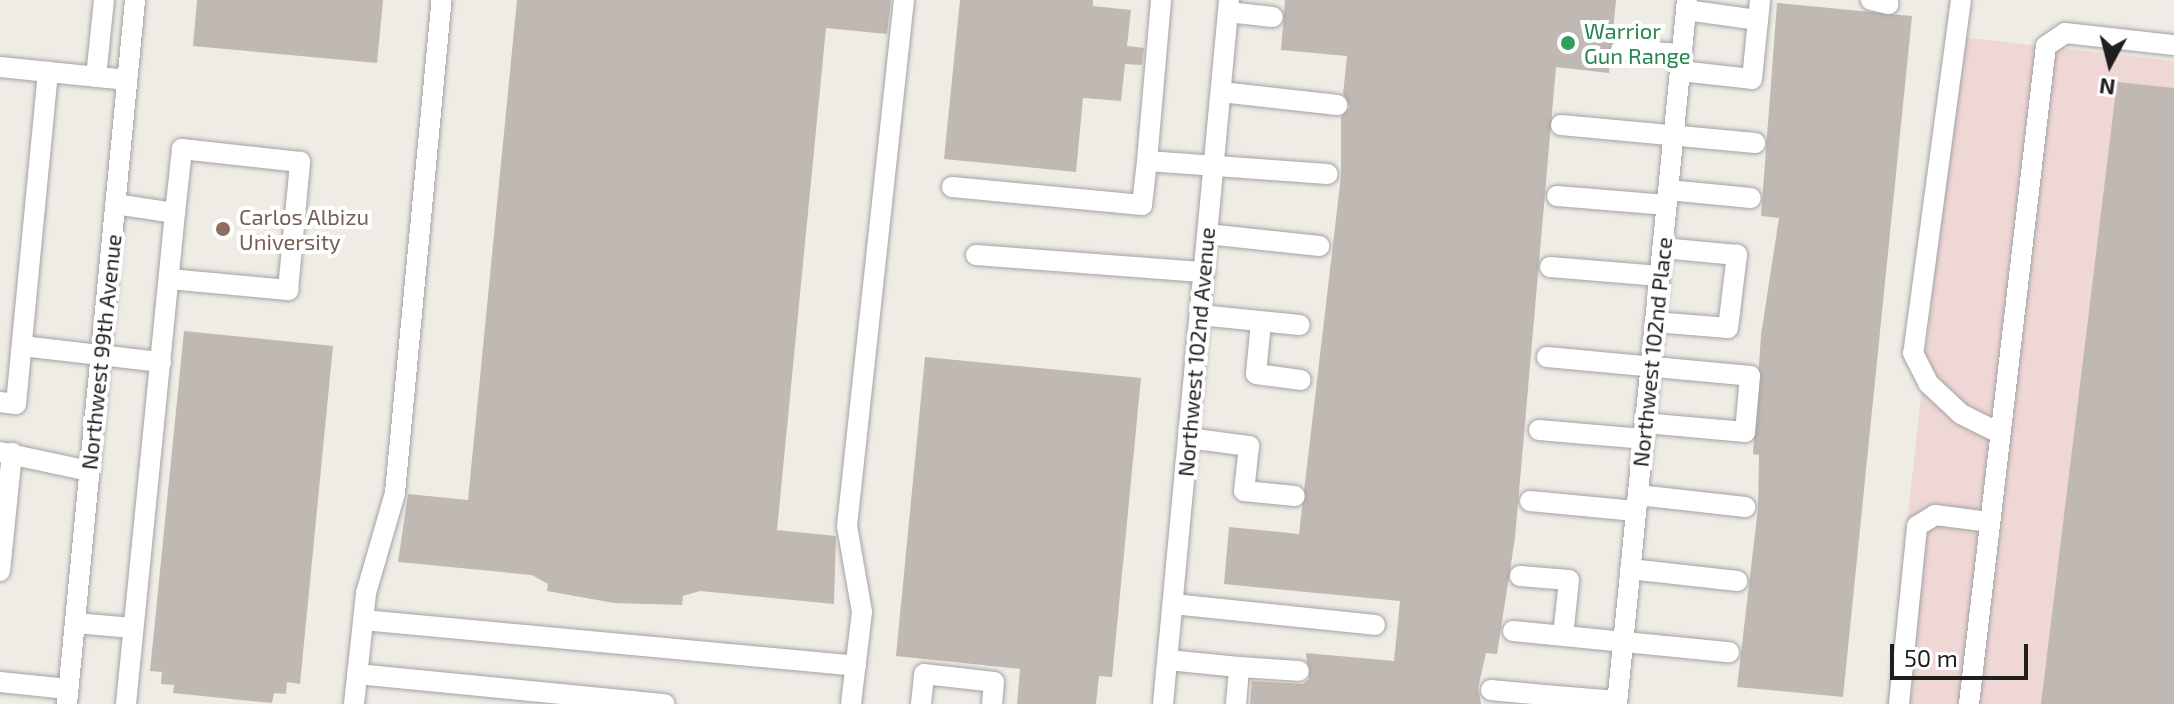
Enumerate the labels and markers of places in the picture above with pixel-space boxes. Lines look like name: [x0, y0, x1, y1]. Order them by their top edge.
place label: Warrior Gun Range: [1584, 17, 1691, 68]
marker: Warrior Gun Range: [1559, 34, 1577, 52]
place label: Carlos Albizu University: [239, 203, 370, 254]
marker: Carlos Albizu University: [214, 220, 232, 238]

